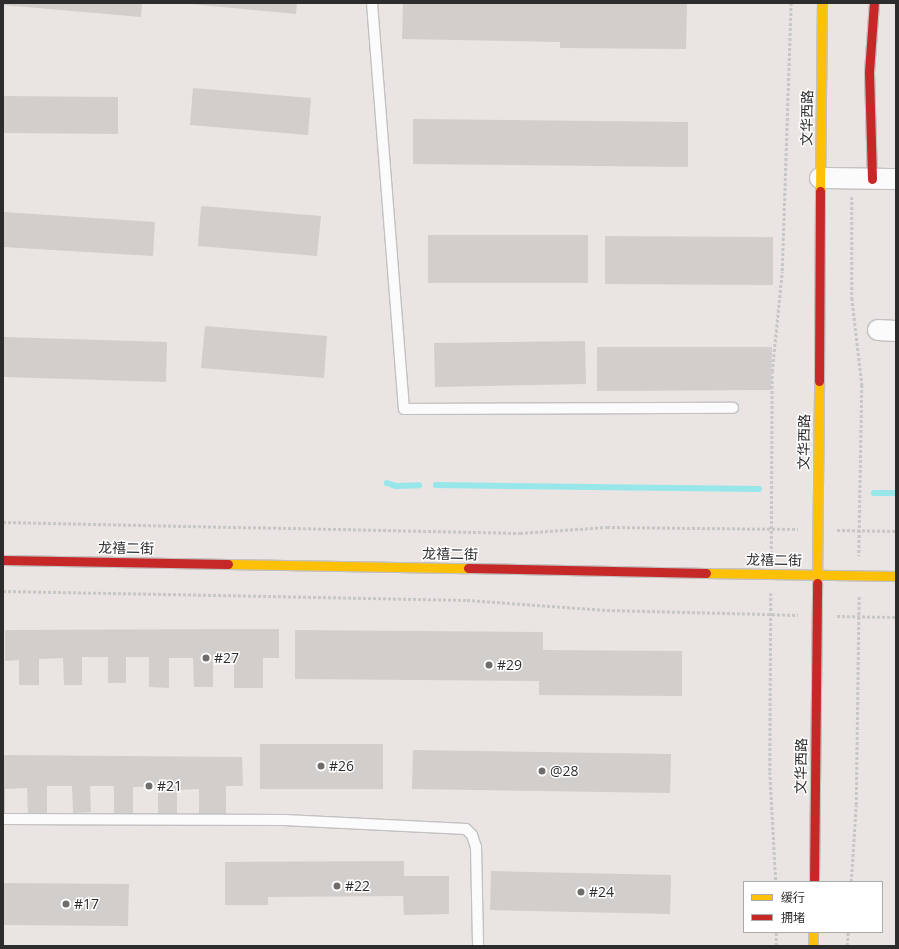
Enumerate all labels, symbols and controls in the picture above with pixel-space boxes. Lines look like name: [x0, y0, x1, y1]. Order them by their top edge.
street label: 文华西路: [798, 90, 816, 146]
street label: 文华西路: [795, 414, 813, 470]
street label: 龙禧二街: [98, 539, 154, 557]
street label: 龙禧二街: [422, 545, 478, 563]
street label: 龙禧二街: [746, 551, 802, 569]
place label: #27: [214, 650, 239, 666]
marker: #27: [201, 653, 211, 663]
place label: #29: [497, 657, 522, 673]
marker: #29: [484, 660, 494, 670]
street label: 文华西路: [792, 738, 810, 794]
place label: #26: [329, 758, 354, 774]
marker: #26: [316, 761, 326, 771]
place label: @28: [550, 763, 579, 779]
marker: @28: [537, 766, 547, 776]
place label: #21: [157, 778, 182, 794]
marker: #21: [144, 781, 154, 791]
place label: #22: [345, 878, 370, 894]
marker: #22: [332, 881, 342, 891]
legend: [743, 881, 883, 933]
place label: #24: [589, 884, 614, 900]
marker: #24: [576, 887, 586, 897]
text: 缓行: [781, 889, 805, 906]
place label: #17: [74, 896, 99, 912]
marker: #17: [61, 899, 71, 909]
text: 拥堵: [781, 909, 805, 926]

